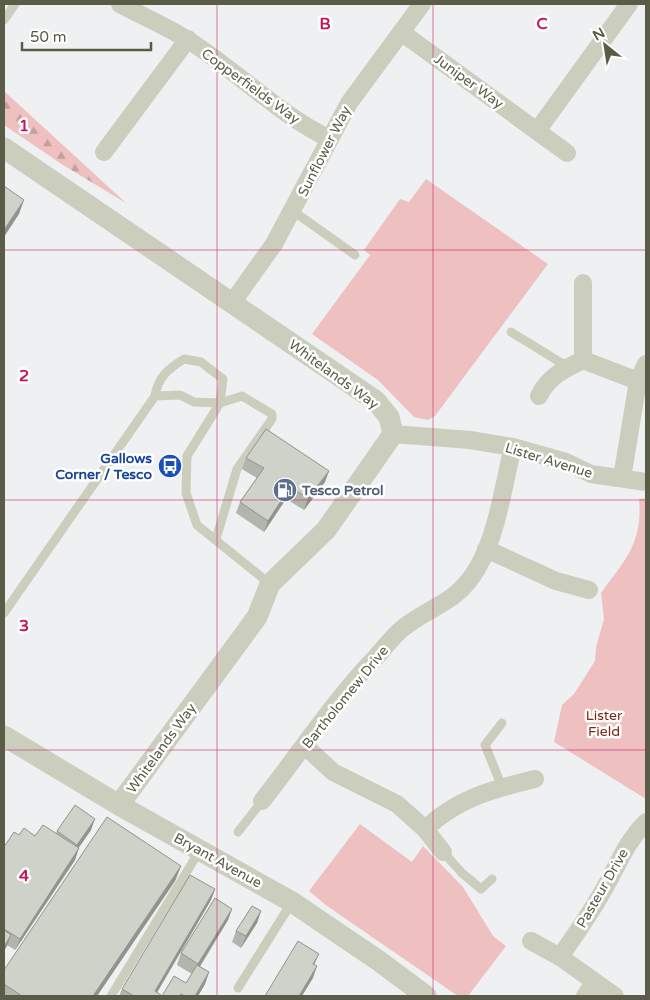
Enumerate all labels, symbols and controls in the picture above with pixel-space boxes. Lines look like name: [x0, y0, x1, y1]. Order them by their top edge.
text: B: [319, 14, 331, 34]
text: C: [536, 14, 548, 34]
scale bar: [22, 20, 151, 52]
north arrow: [580, 20, 630, 70]
text: N: [590, 24, 608, 44]
text: 50 m: [30, 28, 67, 46]
street label: Copperfields Way: [198, 45, 304, 128]
street label: Juniper Way: [431, 51, 507, 113]
street label: Sunflower Way: [294, 103, 355, 199]
text: 1: [19, 116, 29, 136]
street label: Whitelands Way: [285, 336, 382, 413]
text: 2: [19, 366, 29, 386]
street label: Lister Avenue: [503, 439, 595, 482]
place label: Gallows Corner / Tesco: [55, 450, 152, 483]
bus stop icon: Gallows Corner / Tesco: [157, 453, 183, 479]
fuel station icon: Tesco Petrol: [272, 477, 298, 503]
place label: Tesco Petrol: [301, 482, 383, 499]
text: 3: [19, 616, 29, 636]
street label: Bartholomew Drive: [299, 642, 392, 752]
street label: Whitelands Way: [123, 700, 200, 797]
park label: Lister Field: [586, 707, 623, 740]
street label: Bryant Avenue: [171, 829, 265, 892]
street label: Pasteur Drive: [573, 846, 632, 931]
text: 4: [19, 866, 29, 886]

